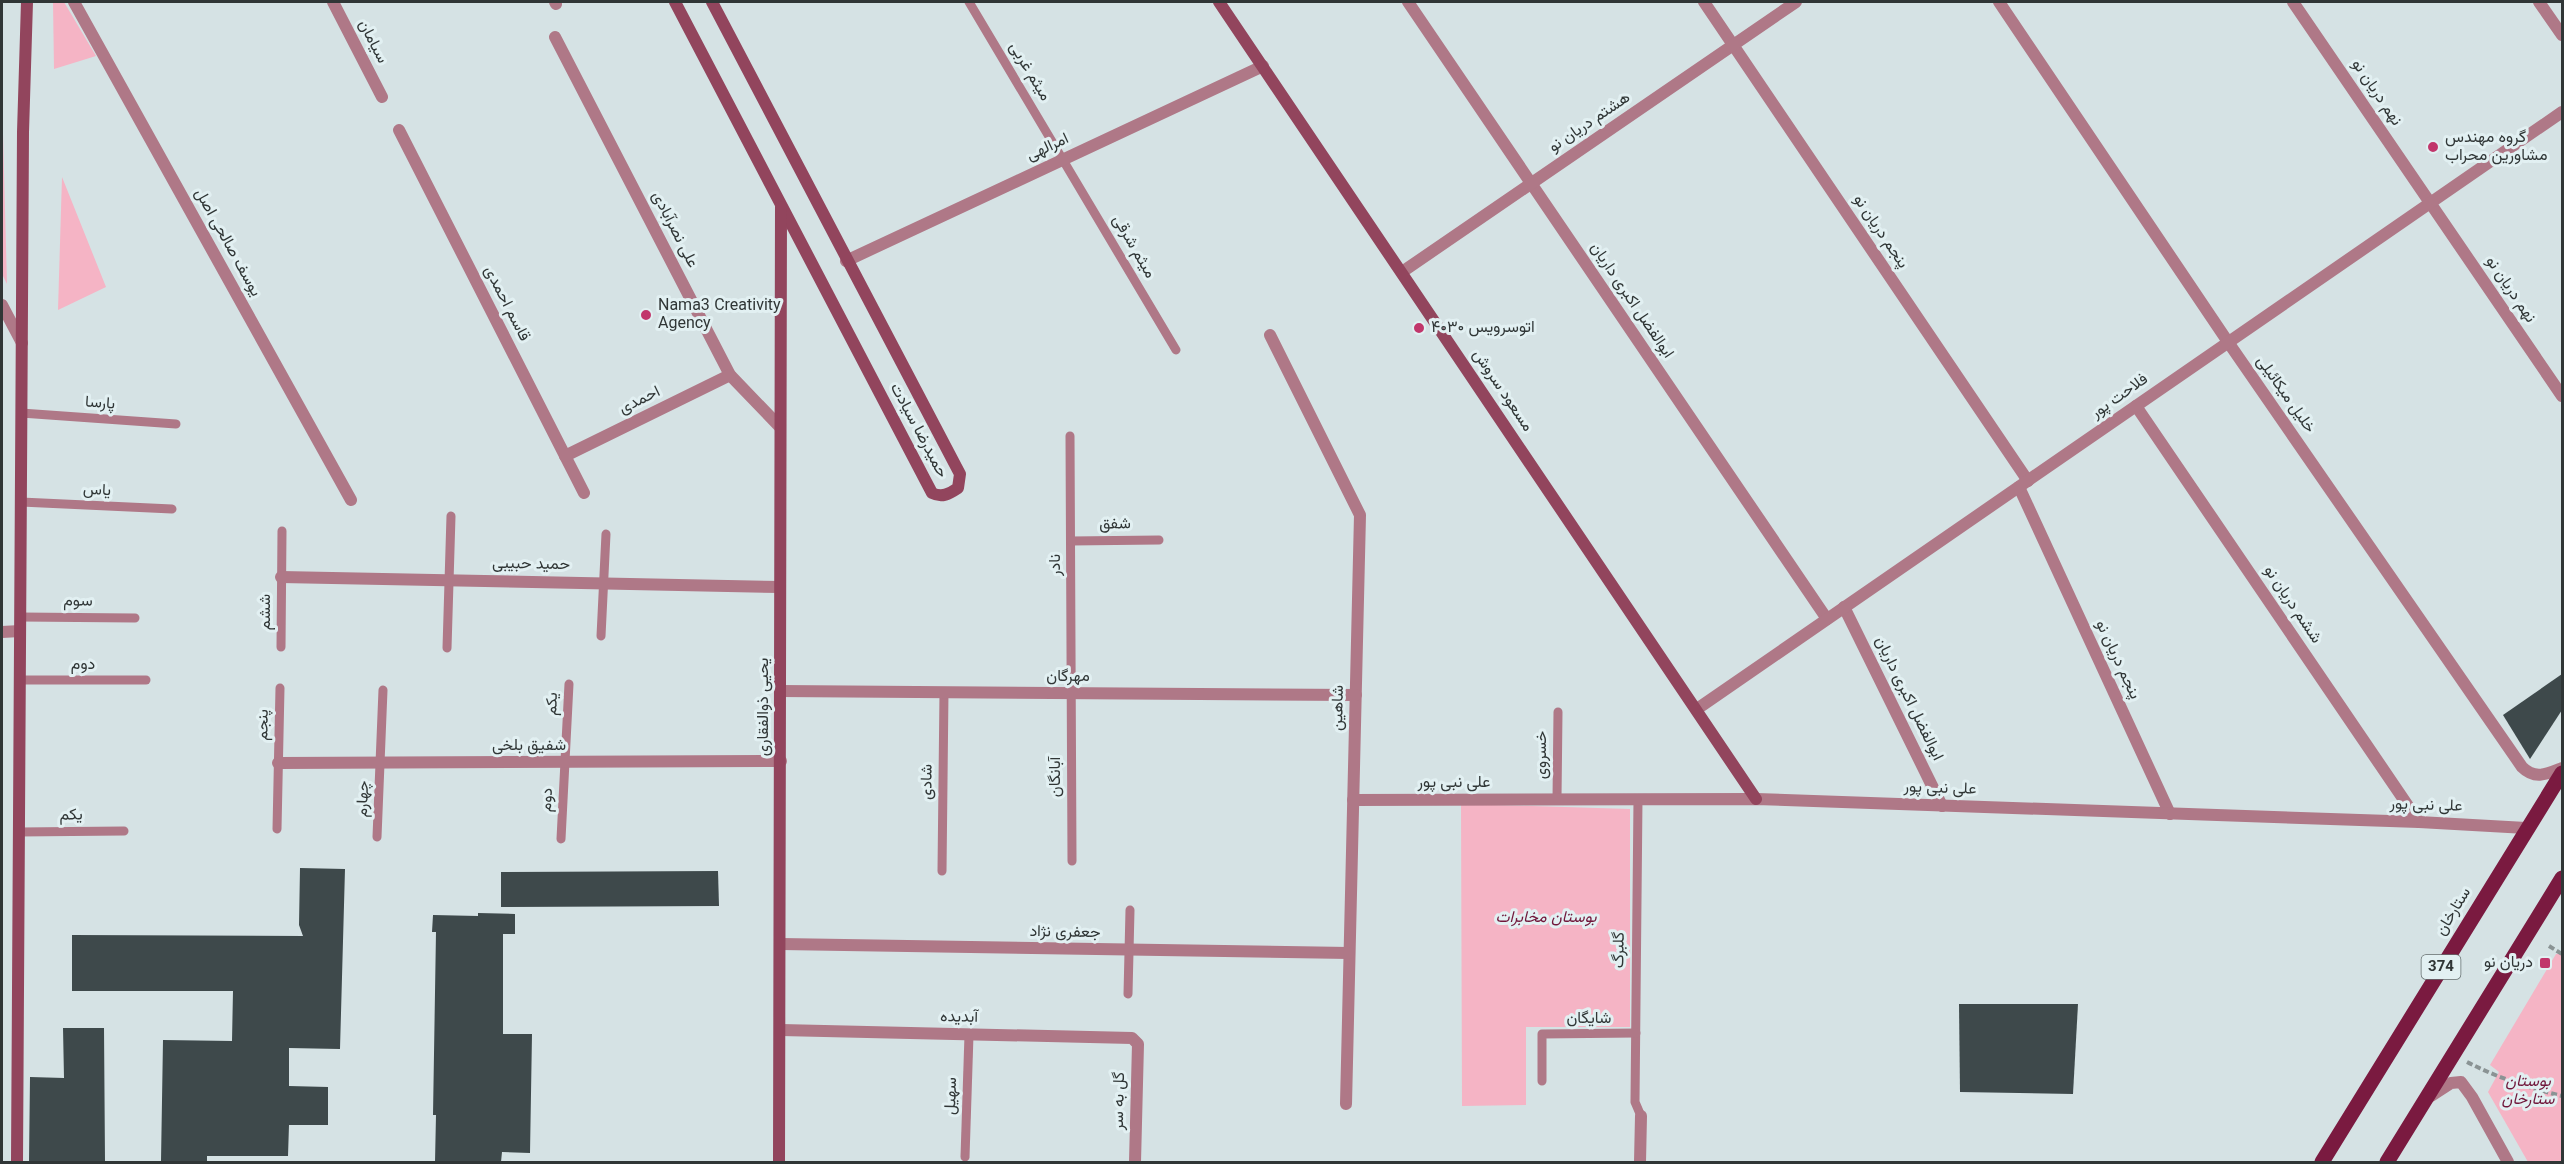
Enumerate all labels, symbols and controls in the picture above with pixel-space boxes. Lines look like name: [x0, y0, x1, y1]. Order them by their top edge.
street label: سیامان: [350, 16, 394, 68]
street label: میثم غربی: [1001, 38, 1057, 106]
street label: نهم دریان‌ نو: [2344, 54, 2408, 132]
street label: هشتم دریان‌ نو: [1544, 86, 1636, 160]
place label: گروه مهندس مشاورين محراب: [2445, 126, 2547, 169]
street label: امرالهی: [1022, 127, 1074, 169]
marker: گروه مهندس مشاورين محراب: [2426, 140, 2440, 154]
street label: یوسف صالحی اصل: [187, 184, 267, 302]
street label: علی نصرآبادی: [644, 187, 704, 273]
street label: پنجم دریان‌ نو: [1846, 190, 1914, 274]
street label: میثم شرقی: [1105, 210, 1161, 284]
street label: ابوالفضل اکبری داریان: [1583, 238, 1679, 364]
street label: نهم دریان نو: [2478, 251, 2542, 329]
street label: قاسم احمدی: [476, 262, 536, 346]
place label: Nama3 Creativity Agency: [658, 294, 781, 337]
marker: Nama3 Creativity Agency: [639, 308, 653, 322]
place label: اتوسرویس ۴۰۳۰: [1431, 316, 1535, 341]
marker: اتوسرویس ۴۰۳۰: [1412, 321, 1426, 335]
street label: مسعود سروش: [1465, 345, 1539, 437]
street label: خلیل میکائیلی: [2249, 351, 2321, 439]
street label: فلاحت پور: [2085, 368, 2154, 427]
street label: حمیدرضا سیادت: [882, 379, 954, 483]
street label: احمدی: [615, 380, 665, 422]
street label: پارسا: [84, 390, 116, 418]
street label: یاس: [82, 478, 112, 504]
street label: شفق: [1099, 512, 1131, 538]
street label: حمید حبیبی: [492, 552, 570, 578]
street label: نادر: [1044, 554, 1069, 577]
street label: ششم دریان نو: [2257, 561, 2327, 649]
street label: سوم: [63, 589, 93, 615]
street label: ششم: [254, 594, 279, 630]
street label: پنجم دریان‌ نو: [2088, 616, 2146, 704]
street label: ابوالفضل اکبری داریان: [1867, 633, 1949, 765]
street label: دوم: [71, 653, 95, 678]
street label: یحیی ذوالفقاری: [752, 658, 777, 756]
street label: مهرگان: [1046, 665, 1090, 690]
street label: شاهین: [1326, 685, 1352, 731]
street label: یکم: [540, 692, 566, 716]
street label: پنجم: [251, 709, 277, 741]
street label: خسروی: [1530, 730, 1555, 779]
street label: شفیق بلخی: [492, 734, 566, 759]
street label: آبانگان: [1044, 756, 1069, 797]
street label: شادی: [915, 764, 941, 800]
street label: علی نبی پور: [1417, 771, 1490, 796]
street label: علی نبی پور: [1902, 775, 1977, 803]
street label: چهارم: [351, 780, 377, 818]
street label: دوم: [535, 787, 561, 813]
street label: علی نبی پور: [2388, 792, 2463, 820]
street label: یکم: [59, 803, 83, 829]
street label: ستارخان: [2430, 883, 2478, 941]
park label: بوستان مخابرات: [1495, 906, 1598, 931]
street label: جعفری نژاد: [1029, 920, 1101, 946]
street label: گلبرگ: [1607, 932, 1633, 968]
place label: دریان نو: [2484, 951, 2533, 976]
road number: 374: [2422, 955, 2460, 979]
marker: دریان نو: [2538, 956, 2552, 970]
street label: آبدیده: [940, 1005, 979, 1031]
street label: شایگان: [1567, 1007, 1611, 1032]
park label: بوستان ستارخان: [2502, 1070, 2555, 1113]
street label: گل به سر: [1107, 1072, 1133, 1131]
street label: سهیل: [939, 1077, 965, 1115]

